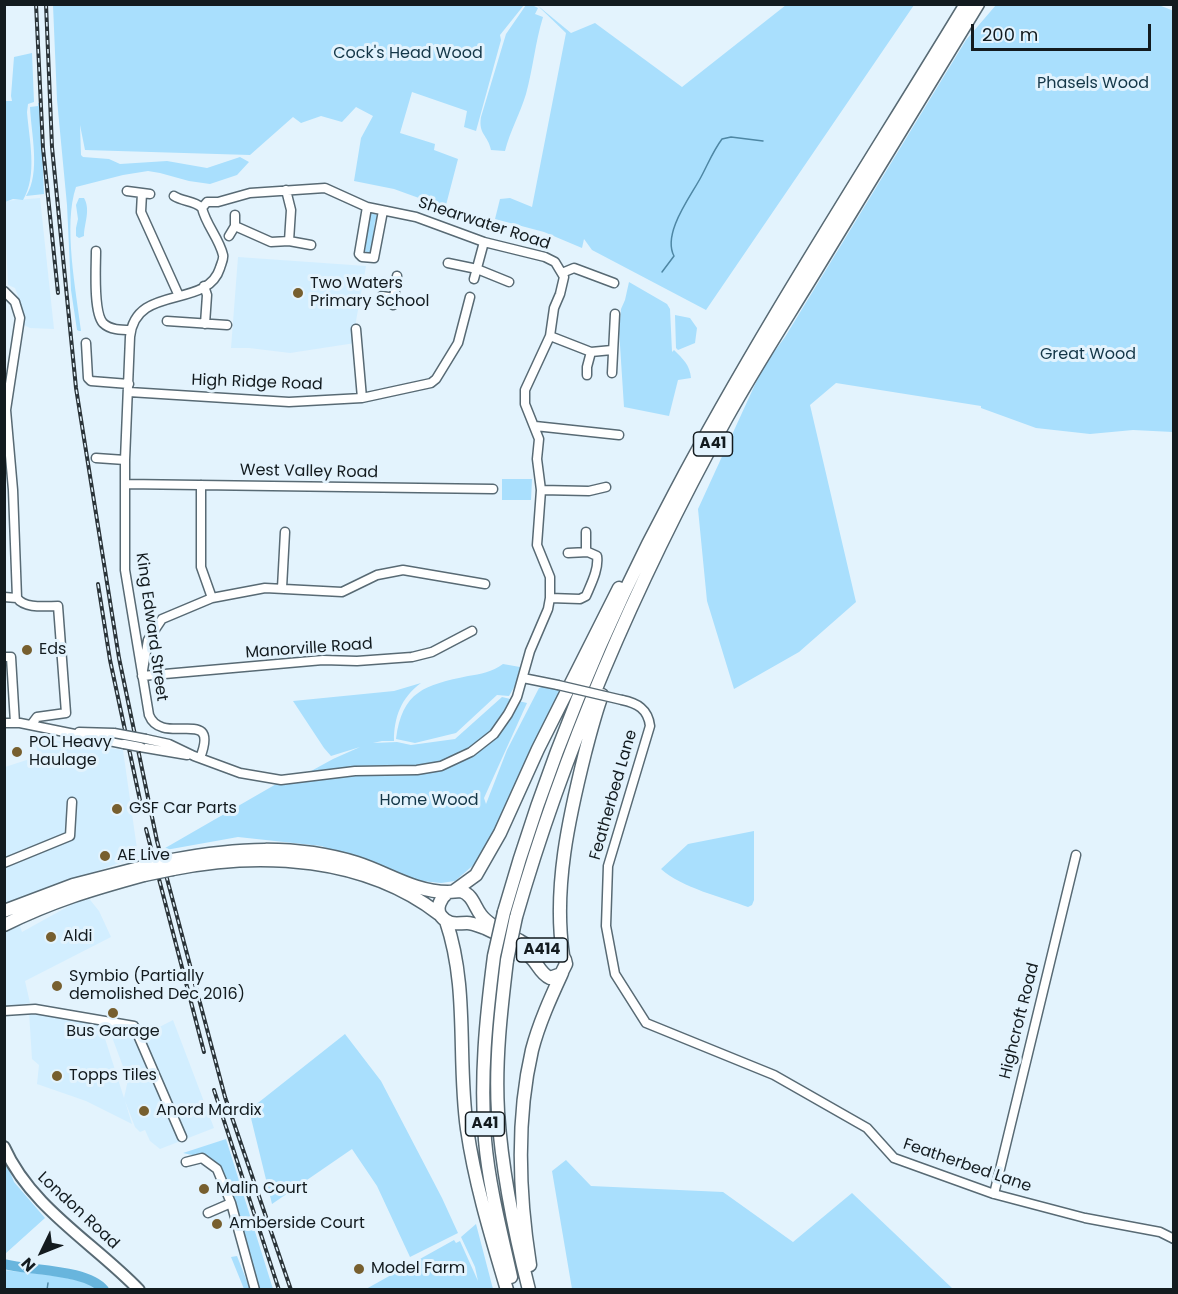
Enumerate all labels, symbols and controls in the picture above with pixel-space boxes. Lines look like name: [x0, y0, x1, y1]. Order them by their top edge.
scale bar: [974, 12, 1154, 50]
text: 200 m: [982, 22, 1038, 47]
park label: Cock's Head Wood: [333, 44, 483, 64]
park label: Phasels Wood: [1037, 74, 1149, 94]
street label: Shearwater Road: [415, 194, 553, 254]
place label: Two Waters Primary School: [310, 274, 429, 312]
marker: Two Waters Primary School: [291, 286, 305, 300]
park label: Great Wood: [1040, 345, 1136, 365]
street label: High Ridge Road: [191, 371, 323, 395]
road number: A41: [694, 432, 732, 456]
street label: West Valley Road: [240, 461, 378, 483]
street label: King Edward Street: [131, 552, 171, 702]
street label: Manorville Road: [245, 635, 373, 663]
place label: Eds: [39, 640, 66, 660]
marker: Eds: [20, 643, 34, 657]
street label: Featherbed Lane: [586, 728, 642, 862]
place label: POL Heavy Haulage: [29, 733, 112, 771]
marker: POL Heavy Haulage: [10, 745, 24, 759]
park label: Home Wood: [380, 791, 478, 811]
place label: GSF Car Parts: [129, 799, 237, 819]
marker: GSF Car Parts: [110, 802, 124, 816]
place label: AE Live: [117, 846, 170, 866]
marker: AE Live: [98, 849, 112, 863]
place label: Aldi: [63, 927, 92, 947]
marker: Aldi: [44, 930, 58, 944]
road number: A414: [516, 938, 568, 962]
street label: Highcroft Road: [996, 961, 1044, 1081]
place label: Symbio (Partially demolished Dec 2016): [69, 967, 245, 1005]
marker: Symbio (Partially demolished Dec 2016): [50, 979, 64, 993]
marker: Bus Garage: [106, 1006, 120, 1020]
place label: Bus Garage: [66, 1022, 160, 1042]
place label: Topps Tiles: [69, 1066, 157, 1086]
marker: Topps Tiles: [50, 1069, 64, 1083]
place label: Anord Mardix: [156, 1101, 261, 1121]
marker: Anord Mardix: [137, 1104, 151, 1118]
road number: A41: [466, 1112, 504, 1136]
street label: Featherbed Lane: [900, 1135, 1034, 1197]
street label: London Road: [33, 1168, 123, 1254]
place label: Malin Court: [216, 1179, 308, 1199]
marker: Malin Court: [197, 1182, 211, 1196]
place label: Amberside Court: [229, 1214, 365, 1234]
marker: Amberside Court: [210, 1217, 224, 1231]
north arrow: [12, 1222, 72, 1282]
text: N: [16, 1252, 41, 1277]
place label: Model Farm: [371, 1259, 465, 1279]
marker: Model Farm: [352, 1262, 366, 1276]

